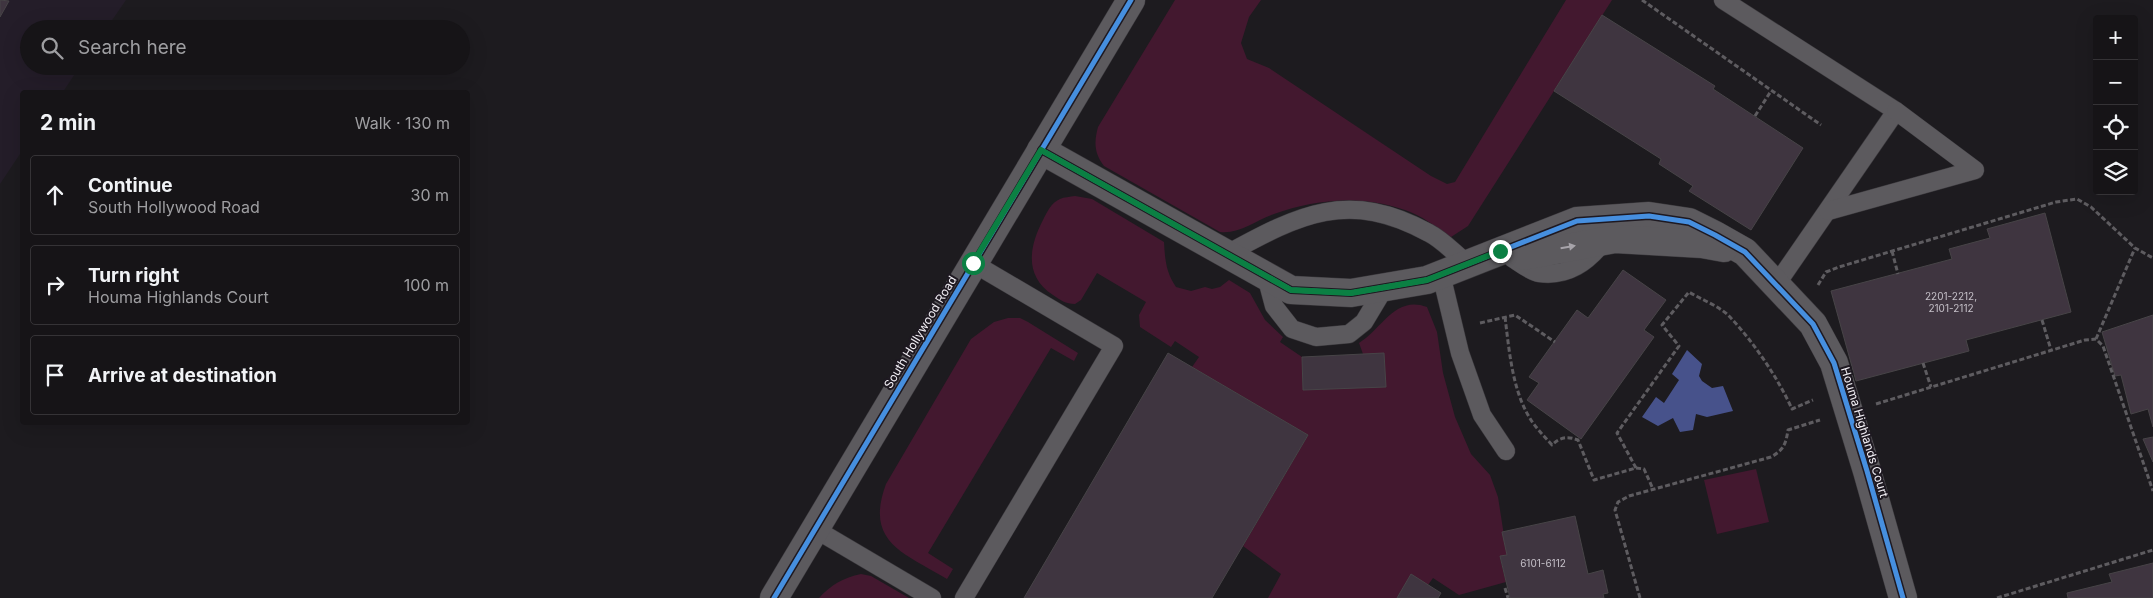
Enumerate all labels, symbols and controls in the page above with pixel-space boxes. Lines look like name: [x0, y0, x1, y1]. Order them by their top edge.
map controls: [2093, 15, 2138, 195]
button: +: [2093, 15, 2138, 60]
search box: [20, 20, 470, 75]
icon: search: [38, 34, 66, 62]
text: Search here: [78, 36, 187, 59]
button: −: [2093, 60, 2138, 105]
button: locate: [2093, 105, 2138, 150]
text: 2 min: [40, 110, 96, 135]
text: Walk · 130 m: [355, 113, 450, 133]
button: layers: [2093, 150, 2138, 195]
text: Continue: [88, 174, 173, 197]
icon: ahead: [41, 181, 69, 209]
text: 30 m: [411, 185, 449, 205]
text: South Hollywood Road: [88, 197, 260, 217]
route end: [1489, 240, 1512, 263]
one-way arrow: [1560, 242, 1576, 250]
route start: [962, 252, 985, 275]
text: Turn right: [88, 264, 179, 287]
icon: right: [41, 271, 69, 299]
street label: South Hollywood Road: [880, 273, 960, 391]
text: 100 m: [404, 275, 449, 295]
text: Houma Highlands Court: [88, 287, 269, 307]
house number: 2201-2212, 2101-2112: [1925, 290, 1977, 314]
icon: arrive: [41, 361, 69, 389]
text: Arrive at destination: [88, 364, 277, 387]
street label: Houma Highlands Court: [1838, 365, 1892, 499]
house number: 6101-6112: [1520, 557, 1566, 569]

